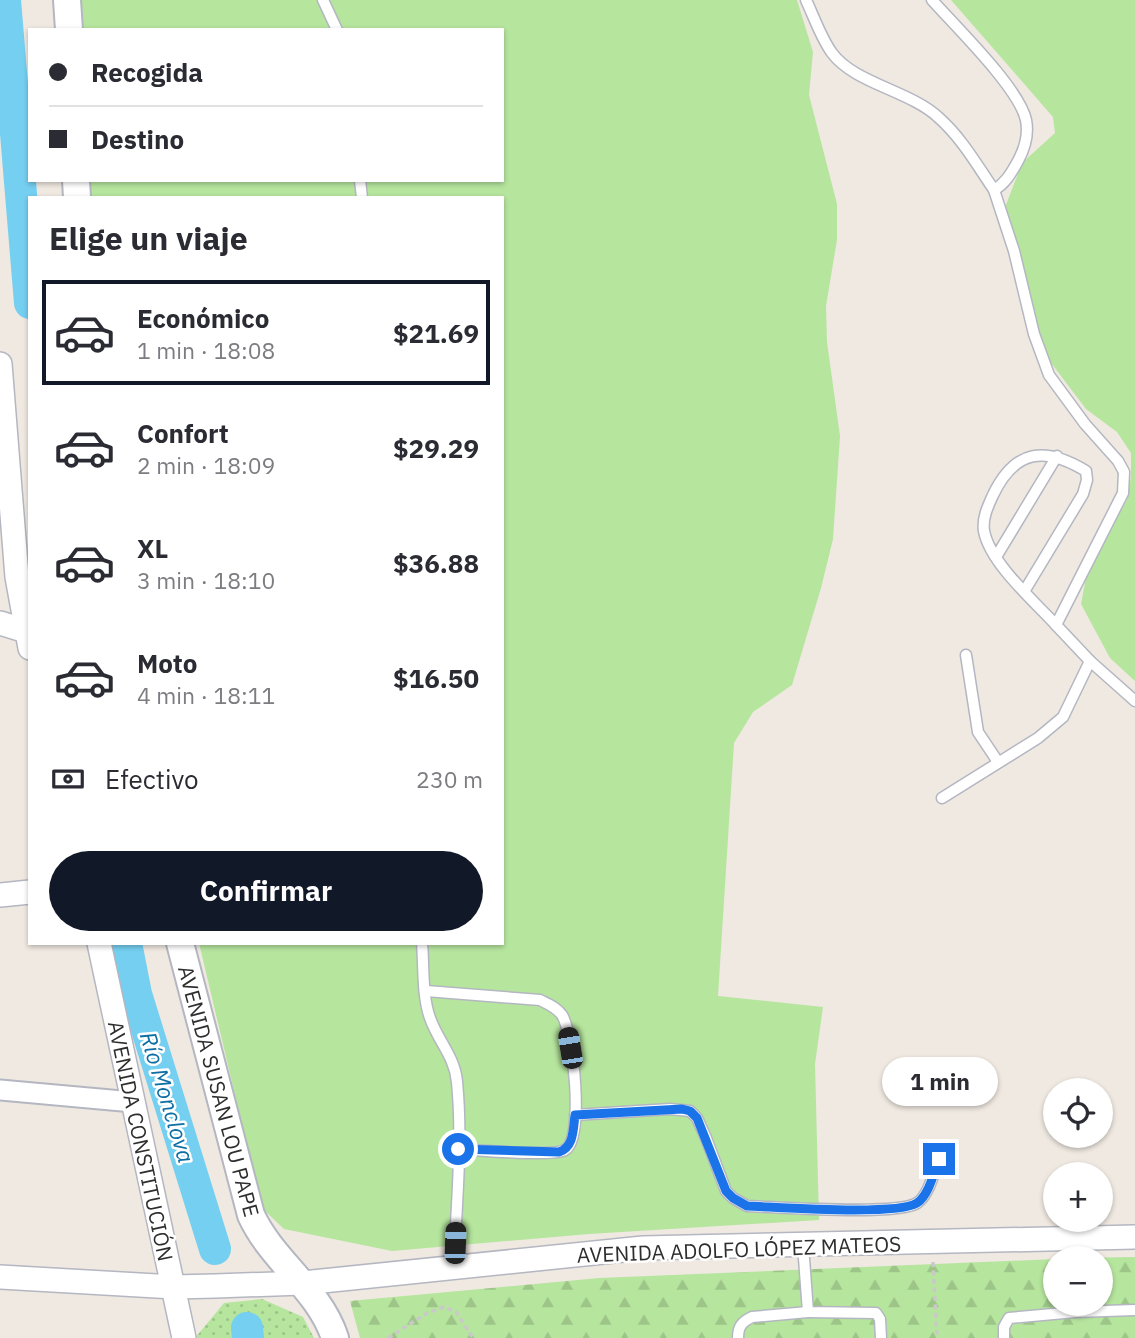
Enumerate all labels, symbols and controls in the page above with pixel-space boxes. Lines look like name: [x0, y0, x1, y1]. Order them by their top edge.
text: Recogida: [91, 55, 203, 89]
text: Destino: [91, 122, 184, 156]
text: Elige un viaje: [49, 217, 248, 259]
icon: car: [53, 301, 116, 364]
text: Económico: [137, 301, 269, 335]
text: $21.69: [393, 316, 479, 350]
text: 1 min · 18:08: [137, 335, 275, 365]
icon: car: [53, 416, 116, 479]
text: Confort: [137, 416, 229, 450]
text: $29.29: [393, 431, 479, 465]
text: 2 min · 18:09: [137, 450, 275, 480]
icon: car: [53, 531, 116, 594]
text: XL: [137, 531, 168, 565]
text: $36.88: [393, 546, 479, 580]
text: 3 min · 18:10: [137, 565, 275, 595]
icon: car: [53, 646, 116, 709]
text: Moto: [137, 646, 197, 680]
text: $16.50: [393, 661, 479, 695]
text: 4 min · 18:11: [137, 680, 275, 710]
icon: cash: [49, 760, 87, 798]
text: Efectivo: [105, 762, 199, 796]
text: 230 m: [416, 764, 483, 794]
button: Confirmar: [49, 851, 483, 931]
street label: AVENIDA SUSAN LOU PAPE: [172, 962, 266, 1220]
street label: AVENIDA CONSTITUCIÓN: [102, 1018, 180, 1264]
car: [557, 1026, 584, 1070]
water label: Río Monclova: [134, 1028, 202, 1166]
callout: 1 min: [881, 1058, 997, 1106]
text: 1 min: [910, 1066, 970, 1096]
map controls: [1043, 1078, 1113, 1316]
button: locate: [1043, 1078, 1113, 1148]
route start: [442, 1133, 474, 1165]
route end: [923, 1143, 955, 1175]
button: +: [1043, 1162, 1113, 1232]
car: [444, 1222, 467, 1264]
street label: AVENIDA ADOLFO LÓPEZ MATEOS: [576, 1229, 902, 1269]
button: −: [1043, 1246, 1113, 1316]

